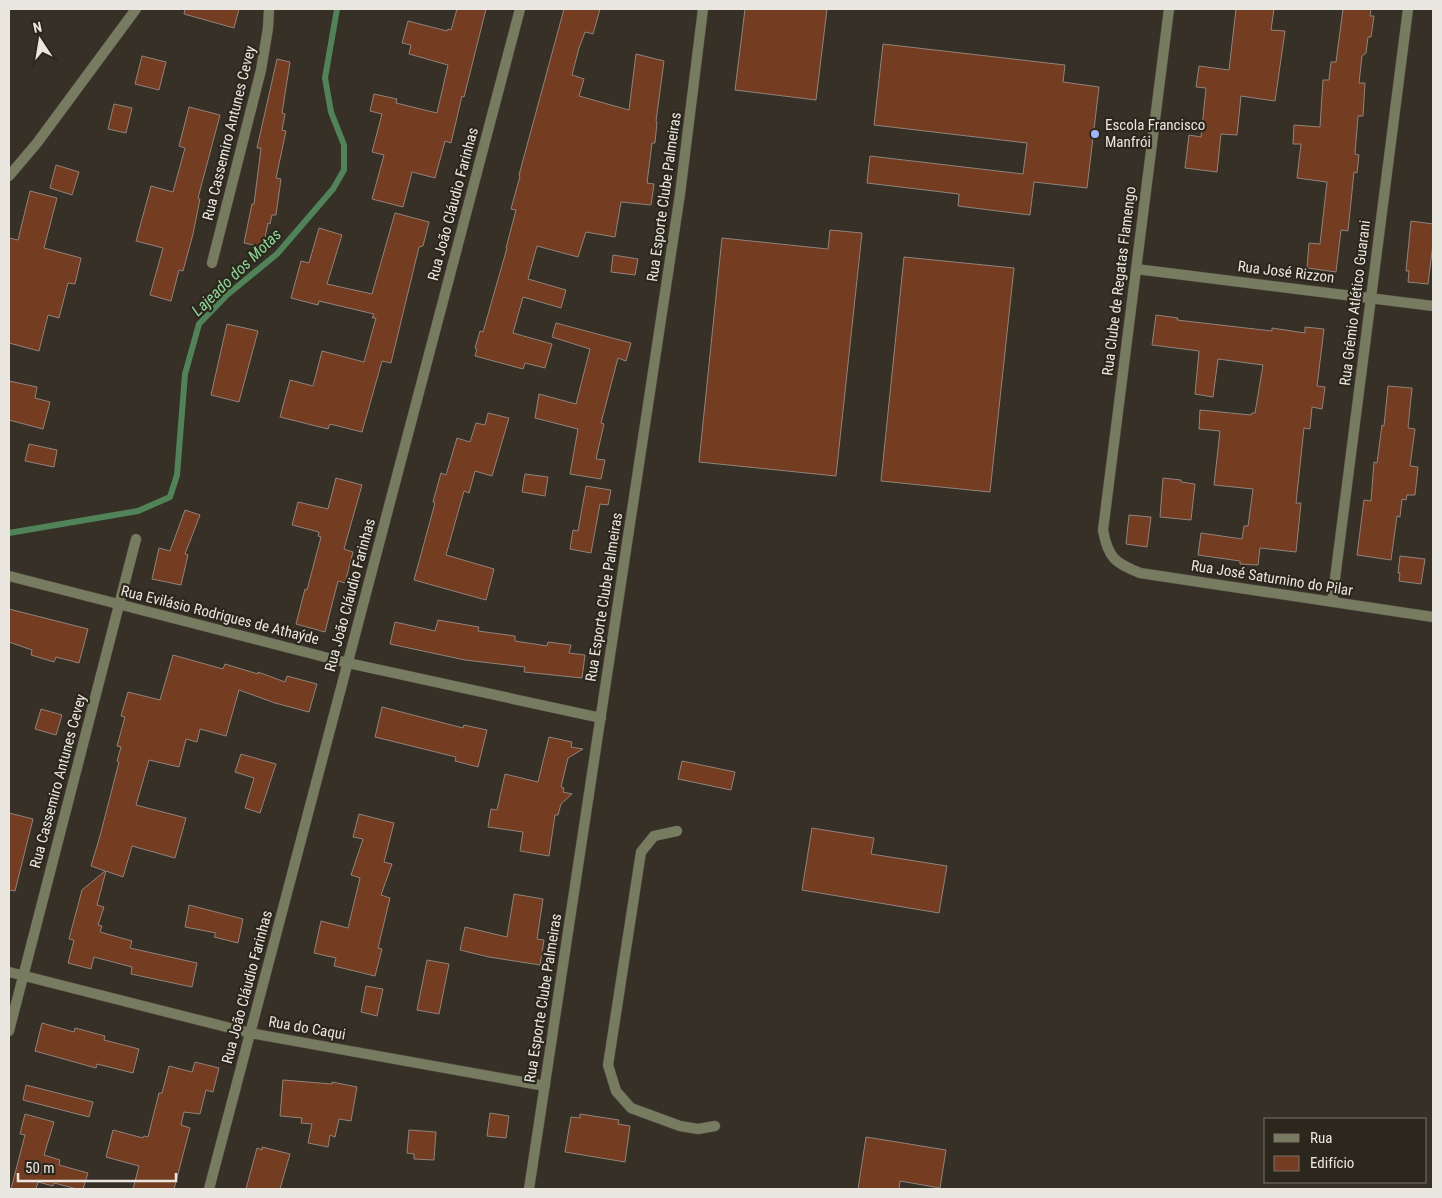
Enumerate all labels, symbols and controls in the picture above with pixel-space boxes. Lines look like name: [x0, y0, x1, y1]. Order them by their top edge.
north arrow: [15, 15, 65, 65]
text: N: [31, 19, 43, 36]
street label: Rua Cassemiro Antunes Cevey: [199, 44, 259, 222]
street label: Rua Esporte Clube Palmeiras: [643, 111, 685, 283]
place label: Escola Francisco Manfrói: [1105, 116, 1205, 151]
street label: Rua João Cláudio Farinhas: [424, 125, 482, 283]
marker: Escola Francisco Manfrói: [1089, 128, 1101, 140]
street label: Rua Clube de Regatas Flamengo: [1098, 185, 1140, 377]
street label: Rua Grêmio Atlético Guarani: [1336, 219, 1374, 387]
water label: Lajeado dos Motas: [188, 225, 285, 320]
street label: Rua José Rizzon: [1237, 257, 1335, 287]
street label: Rua Esporte Clube Palmeiras: [582, 511, 626, 683]
street label: Rua João Cláudio Farinhas: [321, 516, 379, 674]
street label: Rua José Saturnino do Pilar: [1190, 556, 1355, 600]
street label: Rua Evilásio Rodrigues de Athaýde: [119, 582, 321, 648]
street label: Rua Cassemiro Antunes Cevey: [26, 692, 90, 870]
street label: Rua João Cláudio Farinhas: [218, 908, 276, 1066]
street label: Rua Esporte Clube Palmeiras: [521, 912, 565, 1084]
street label: Rua do Caqui: [267, 1012, 347, 1044]
legend: [1264, 1118, 1427, 1183]
text: Rua: [1310, 1129, 1332, 1147]
scale bar: [18, 1150, 175, 1182]
text: Edifício: [1310, 1154, 1354, 1172]
text: 50 m: [25, 1159, 55, 1177]

